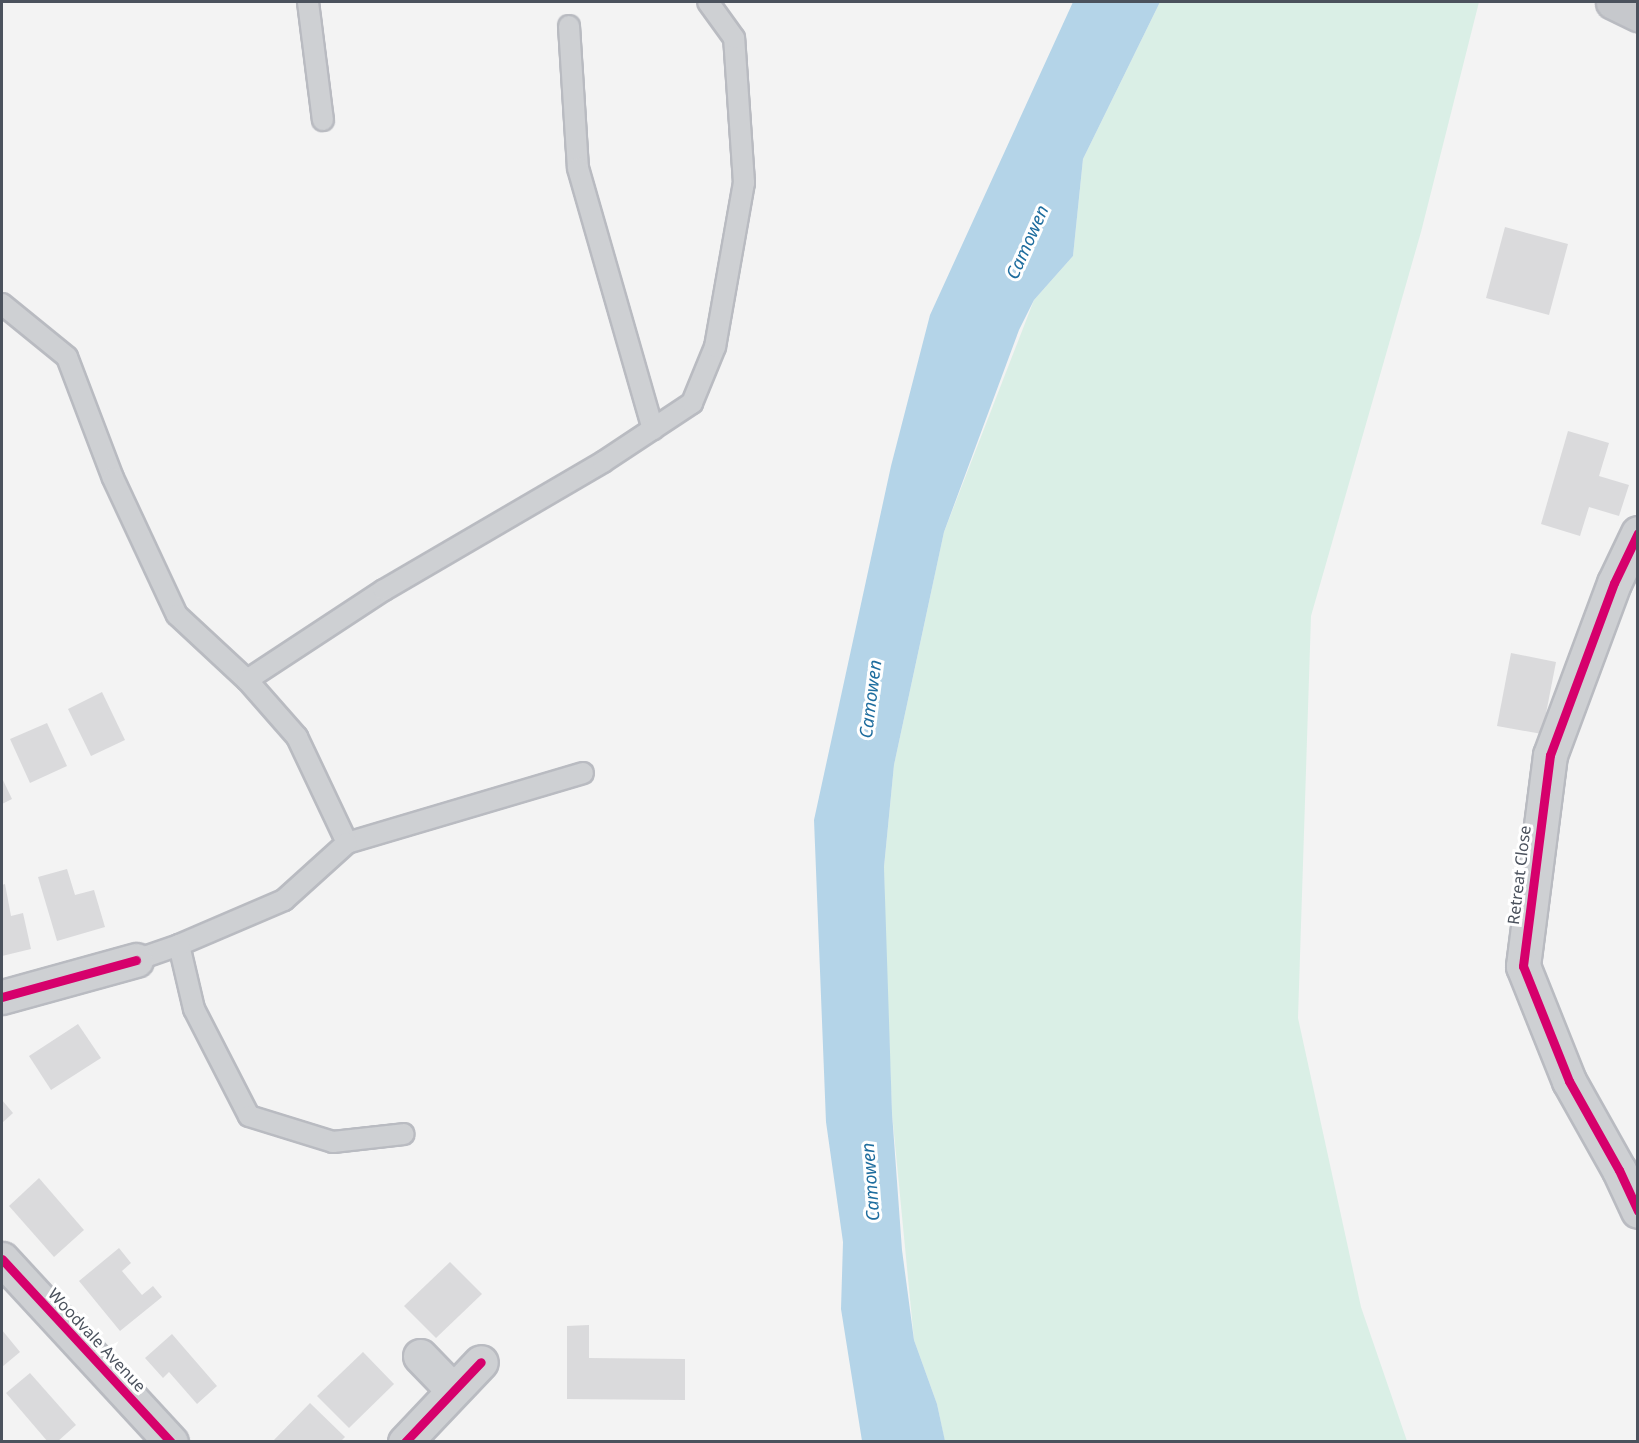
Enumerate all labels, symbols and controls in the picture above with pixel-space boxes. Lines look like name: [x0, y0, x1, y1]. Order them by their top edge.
water label: Camowen: [1001, 202, 1053, 282]
water label: Camowen: [854, 659, 886, 739]
street label: Retreat Close: [1503, 824, 1535, 926]
water label: Camowen: [856, 1142, 884, 1222]
street label: Woodvale Avenue: [44, 1284, 150, 1396]

